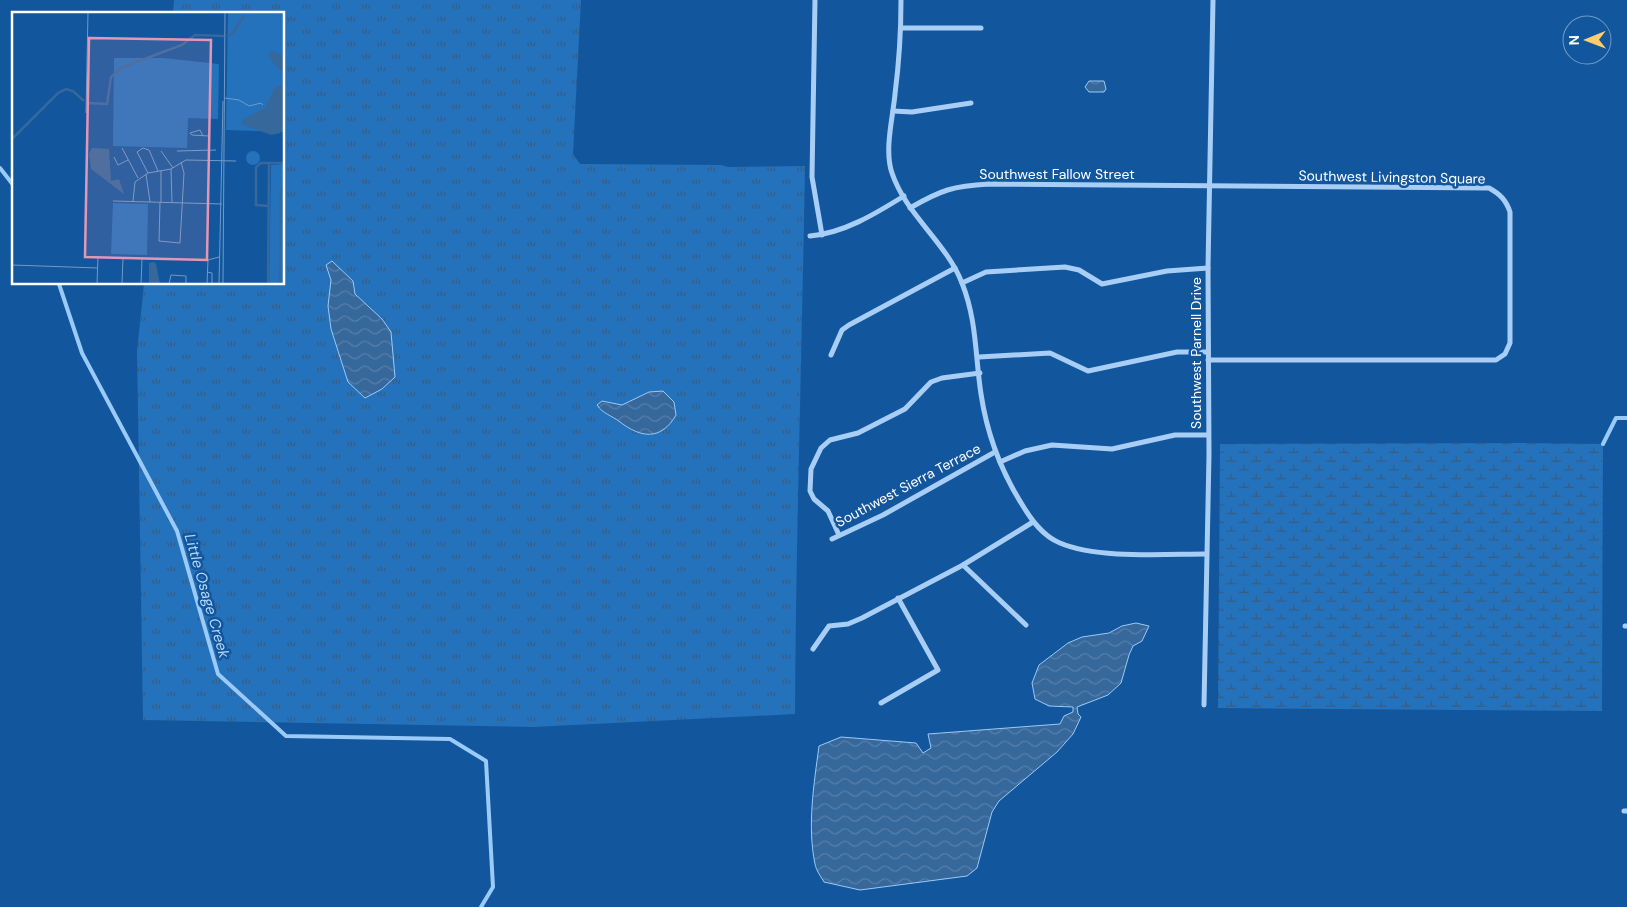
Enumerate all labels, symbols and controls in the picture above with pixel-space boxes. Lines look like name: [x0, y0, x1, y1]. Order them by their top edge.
inset map: [12, 12, 285, 285]
north arrow: [1562, 15, 1612, 65]
text: N: [1565, 35, 1583, 45]
street label: Southwest Fallow Street: [979, 165, 1135, 183]
street label: Southwest Livingston Square: [1298, 166, 1486, 188]
street label: Southwest Parnell Drive: [1187, 277, 1205, 429]
street label: Southwest Sierra Terrace: [832, 439, 984, 531]
water label: Little Osage Creek: [180, 531, 234, 661]

